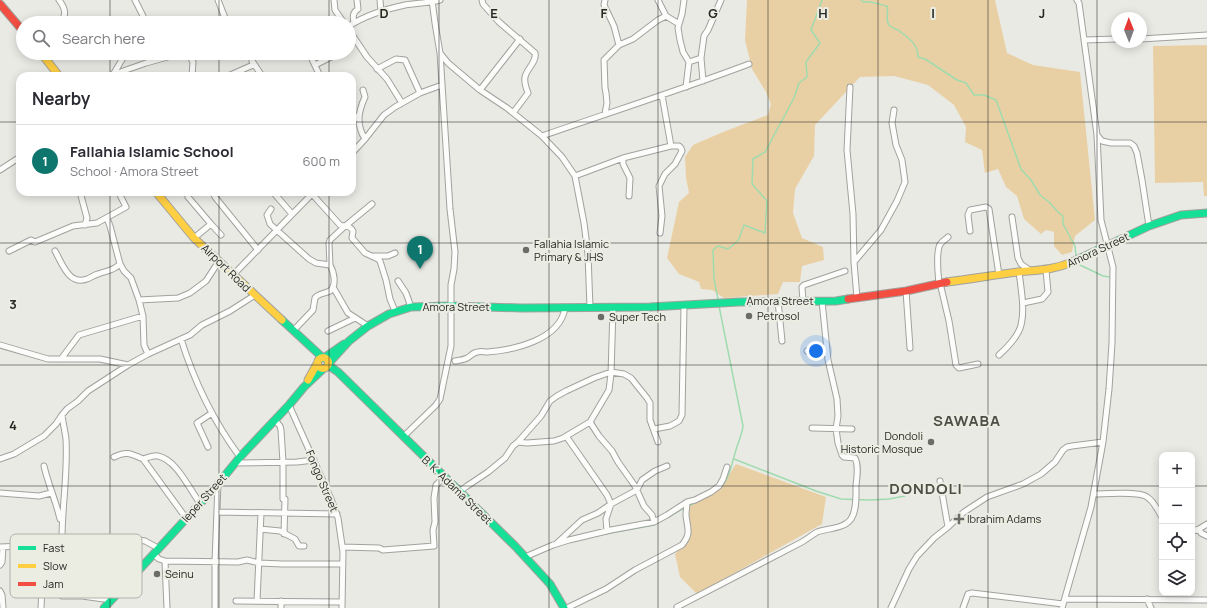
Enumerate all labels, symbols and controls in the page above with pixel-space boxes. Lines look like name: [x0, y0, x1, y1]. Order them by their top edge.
text: D: [379, 4, 389, 22]
text: E: [490, 4, 498, 22]
text: F: [601, 4, 608, 22]
text: G: [708, 4, 718, 22]
text: H: [818, 4, 828, 22]
text: I: [931, 4, 935, 22]
text: J: [1039, 4, 1045, 22]
north arrow: [1111, 12, 1147, 48]
search box: [16, 16, 356, 60]
icon: search: [30, 27, 52, 49]
text: Search here: [62, 28, 145, 49]
text: Nearby: [32, 87, 90, 110]
text: Fallahia Islamic School: [70, 141, 234, 162]
text: 1: [42, 152, 48, 170]
text: 600 m: [302, 152, 340, 170]
text: School · Amora Street: [70, 162, 199, 180]
street label: Amora Street: [1064, 229, 1131, 271]
pin: 1: [407, 236, 433, 269]
place label: Fallahia Islamic Primary & JHS: [534, 236, 609, 264]
street label: Airport Road: [198, 240, 254, 295]
marker: Fallahia Islamic Primary & JHS: [521, 245, 531, 255]
street label: Amora Street: [746, 293, 814, 308]
text: 3: [9, 295, 17, 313]
street label: Amora Street: [422, 299, 490, 314]
place label: Petrosol: [757, 308, 800, 323]
place label: Super Tech: [609, 309, 666, 324]
marker: Petrosol: [744, 311, 754, 321]
marker: Super Tech: [596, 312, 606, 322]
your location: [806, 341, 826, 361]
district label: SAWABA: [933, 410, 1001, 431]
text: 4: [9, 416, 17, 434]
place label: Dondoli Historic Mosque: [841, 428, 924, 456]
marker: Dondoli Historic Mosque: [926, 437, 936, 447]
street label: Fongo Street: [303, 448, 342, 514]
street label: B. K. Adama Street: [419, 452, 496, 527]
map controls: [1159, 452, 1195, 596]
button: +: [1159, 452, 1195, 488]
street label: Ieper Street: [178, 470, 229, 525]
district label: DONDOLI: [889, 478, 963, 499]
button: −: [1159, 488, 1195, 524]
place label: Ibrahim Adams: [967, 511, 1041, 526]
marker: Ibrahim Adams: [954, 514, 964, 524]
button: locate: [1159, 524, 1195, 560]
legend: [10, 534, 142, 598]
text: Fast: [43, 540, 65, 555]
text: Slow: [43, 558, 68, 573]
button: layers: [1159, 560, 1195, 596]
place label: Seinu: [165, 566, 194, 581]
marker: Seinu: [152, 569, 162, 579]
text: Jam: [43, 576, 64, 591]

